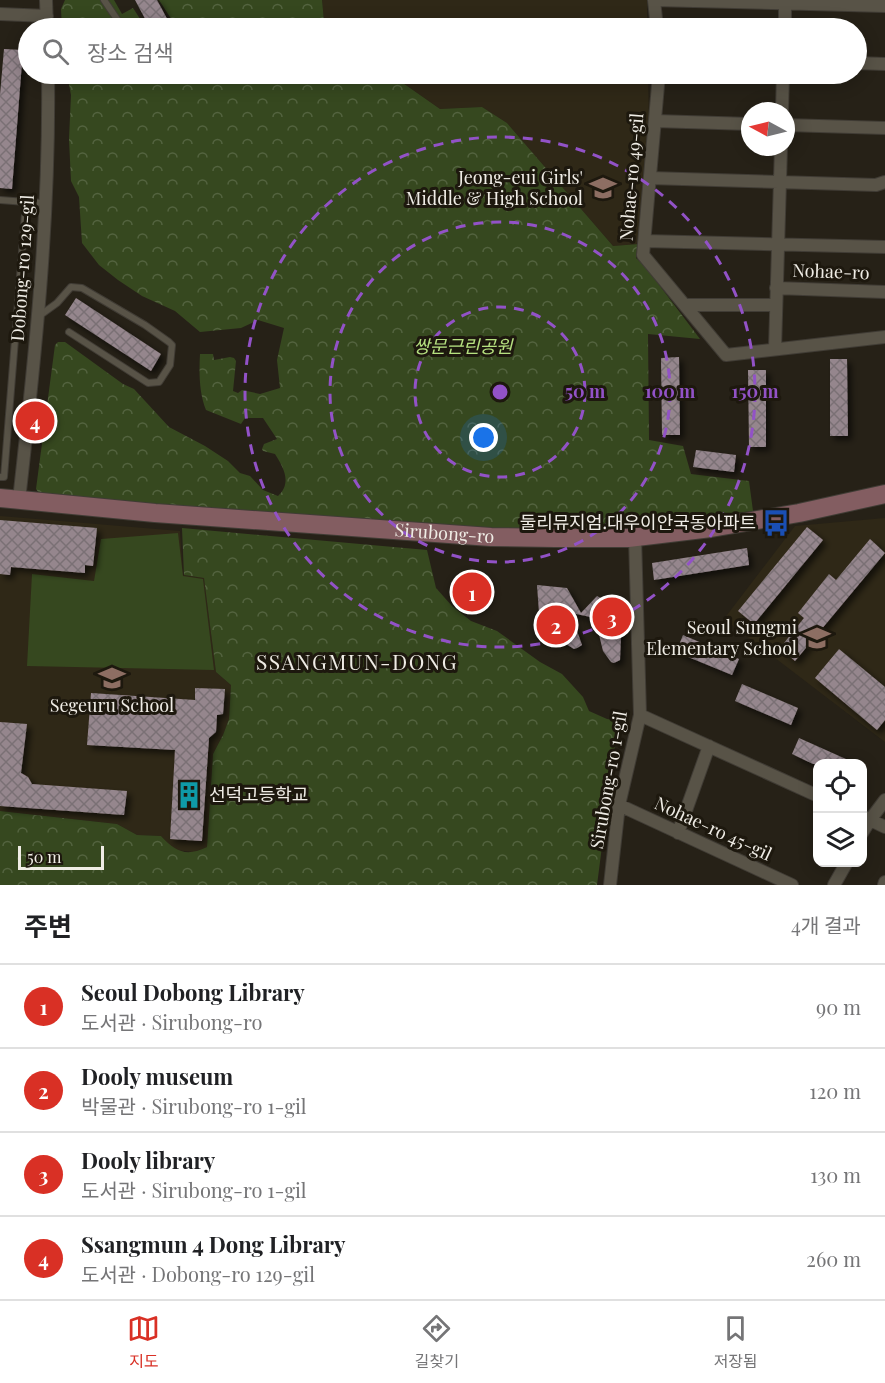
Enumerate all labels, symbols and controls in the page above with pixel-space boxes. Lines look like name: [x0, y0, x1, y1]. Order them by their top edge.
search box: [18, 18, 867, 84]
icon: search: [39, 35, 72, 68]
text: 장소 검색: [87, 37, 173, 67]
north arrow: [741, 102, 795, 156]
street label: Nohae-ro 49-gil: [613, 112, 649, 242]
place label: Jeong-eui Girls' Middle & High School: [406, 165, 583, 210]
school or university icon: Jeong-eui Girls' Middle & High School: [588, 173, 618, 203]
street label: Dobong-ro 129-gil: [5, 194, 39, 342]
street label: Nohae-ro: [792, 258, 870, 284]
park label: 쌍문근린공원: [413, 334, 514, 358]
text: 50 m: [565, 379, 606, 403]
text: 100 m: [645, 379, 696, 403]
text: 150 m: [731, 379, 779, 403]
centre of rings: [490, 382, 510, 402]
pin: 4: [15, 398, 54, 444]
your location: [469, 423, 498, 452]
bus stop icon: 둘리뮤지엄.대우이안국동아파트: [761, 508, 791, 538]
place label: 둘리뮤지엄.대우이안국동아파트: [520, 510, 756, 534]
street label: Sirubong-ro: [394, 517, 495, 548]
pin: 1: [452, 570, 492, 614]
pin: 3: [592, 594, 632, 640]
pin: 2: [536, 602, 576, 648]
place label: Seoul Sungmi Elementary School: [646, 615, 797, 660]
school or university icon: Seoul Sungmi Elementary School: [802, 623, 832, 653]
district label: SSANGMUN-DONG: [256, 647, 458, 675]
school or university icon: Segeuru School: [97, 663, 127, 693]
place label: Segeuru School: [50, 693, 174, 717]
street label: Sirubong-ro 1-gil: [584, 709, 632, 851]
map controls: [813, 759, 867, 867]
button: locate: [813, 759, 867, 813]
building icon: 선덕고등학교: [174, 780, 204, 810]
place label: 선덕고등학교: [209, 782, 308, 806]
street label: Nohae-ro 45-gil: [651, 790, 776, 866]
button: layers: [813, 813, 867, 867]
scale bar: [18, 843, 104, 870]
text: 50 m: [27, 846, 61, 867]
text: 주변: [24, 908, 72, 943]
text: 4개 결과: [791, 911, 861, 938]
text: Seoul Dobong Library: [81, 977, 305, 1007]
text: 1: [40, 993, 47, 1020]
text: 90 m: [816, 993, 861, 1020]
text: 도서관 · Sirubong-ro: [81, 1008, 262, 1035]
text: Dooly museum: [81, 1061, 233, 1091]
text: 2: [38, 1077, 49, 1104]
text: 120 m: [809, 1077, 861, 1104]
text: 박물관 · Sirubong-ro 1-gil: [81, 1092, 307, 1119]
text: Dooly library: [81, 1145, 215, 1175]
text: 3: [39, 1161, 48, 1188]
text: 130 m: [810, 1161, 861, 1188]
text: 도서관 · Sirubong-ro 1-gil: [81, 1176, 307, 1203]
text: Ssangmun 4 Dong Library: [81, 1229, 346, 1259]
text: 4: [38, 1245, 49, 1272]
text: 260 m: [806, 1245, 861, 1272]
text: 도서관 · Dobong-ro 129-gil: [81, 1260, 315, 1287]
tab: 지도: [127, 1312, 160, 1372]
tab: 길찾기: [415, 1312, 459, 1372]
tab: 저장됨: [714, 1312, 758, 1372]

